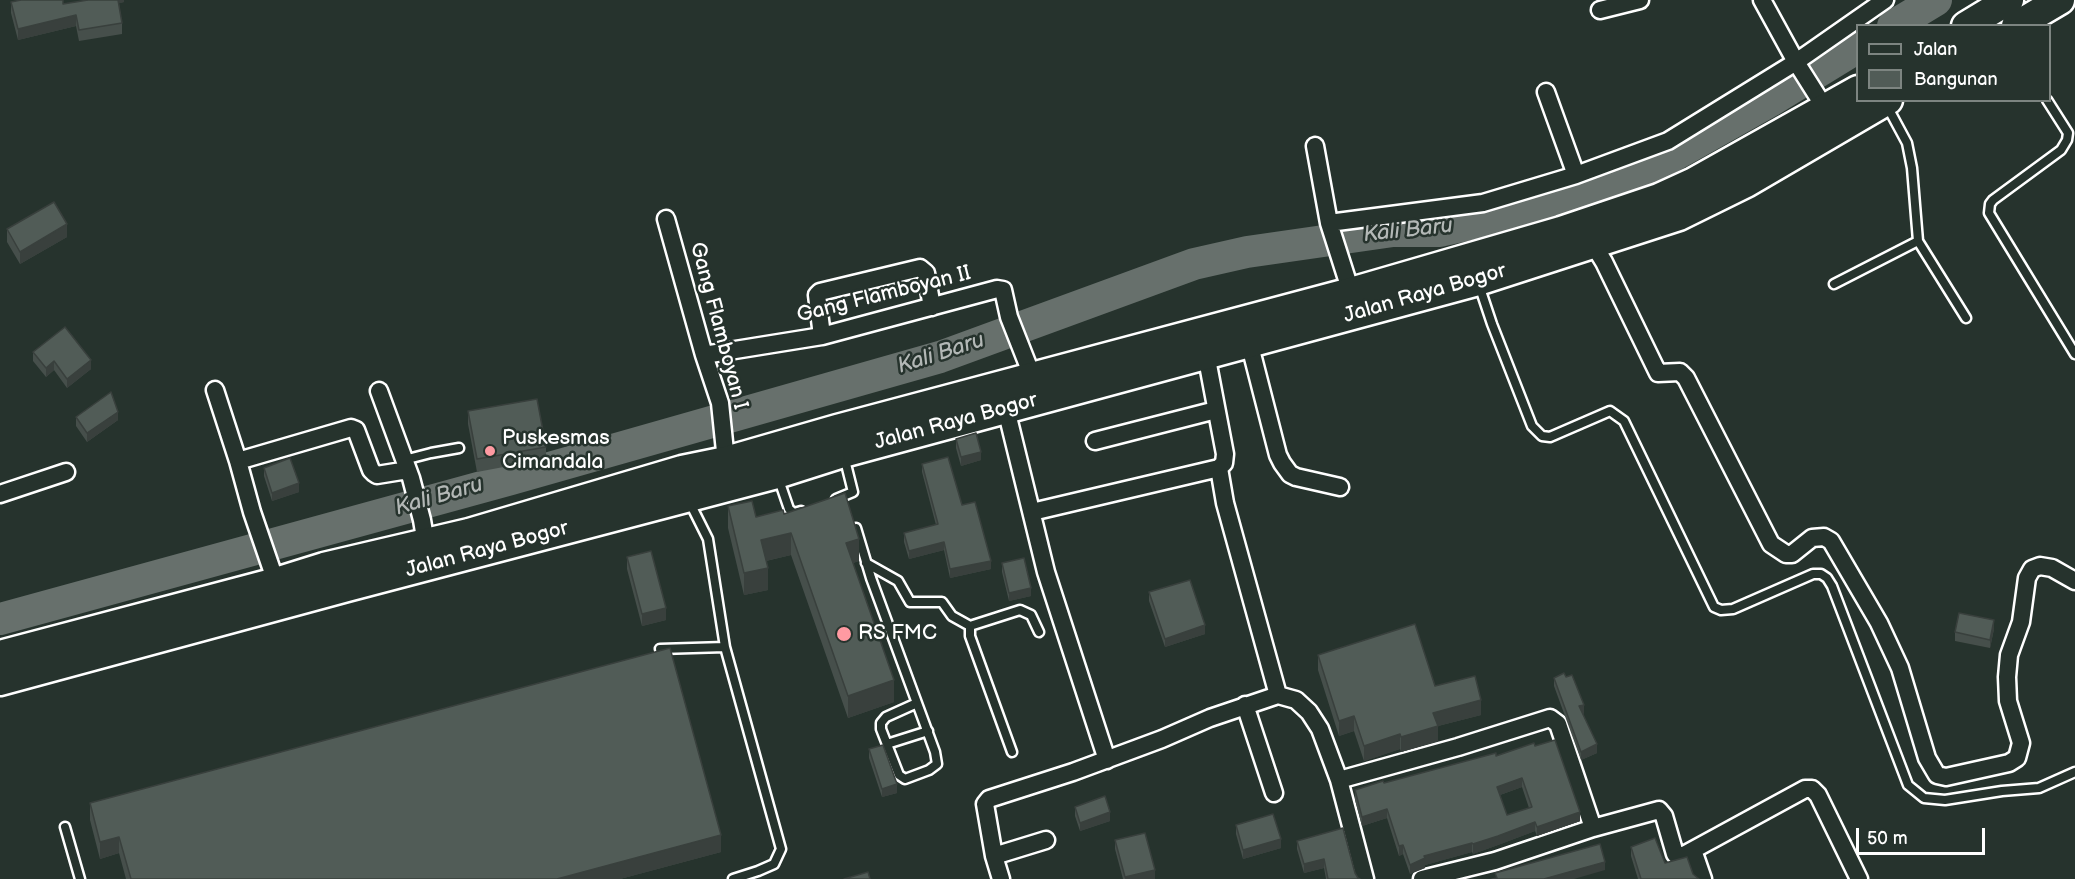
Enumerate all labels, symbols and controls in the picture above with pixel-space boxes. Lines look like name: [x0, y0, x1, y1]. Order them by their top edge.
legend: [1856, 24, 2051, 102]
text: Jalan: [1914, 39, 1957, 60]
text: Bangunan: [1914, 69, 1998, 90]
water label: Kali Baru: [1362, 213, 1454, 249]
street label: Gang Flamboyan I: [684, 240, 752, 412]
street label: Jalan Raya Bogor: [1341, 259, 1509, 329]
street label: Gang Flamboyan II: [794, 261, 974, 329]
water label: Kali Baru: [894, 328, 988, 380]
street label: Jalan Raya Bogor: [872, 388, 1040, 456]
place label: Puskesmas Cimandala: [502, 426, 610, 476]
marker: Puskesmas Cimandala: [483, 444, 497, 458]
water label: Kali Baru: [392, 472, 486, 522]
street label: Jalan Raya Bogor: [403, 516, 571, 584]
place label: RS FMC: [858, 621, 937, 647]
marker: RS FMC: [835, 625, 853, 643]
scale bar: [1859, 816, 1988, 854]
text: 50 m: [1867, 828, 1908, 849]

